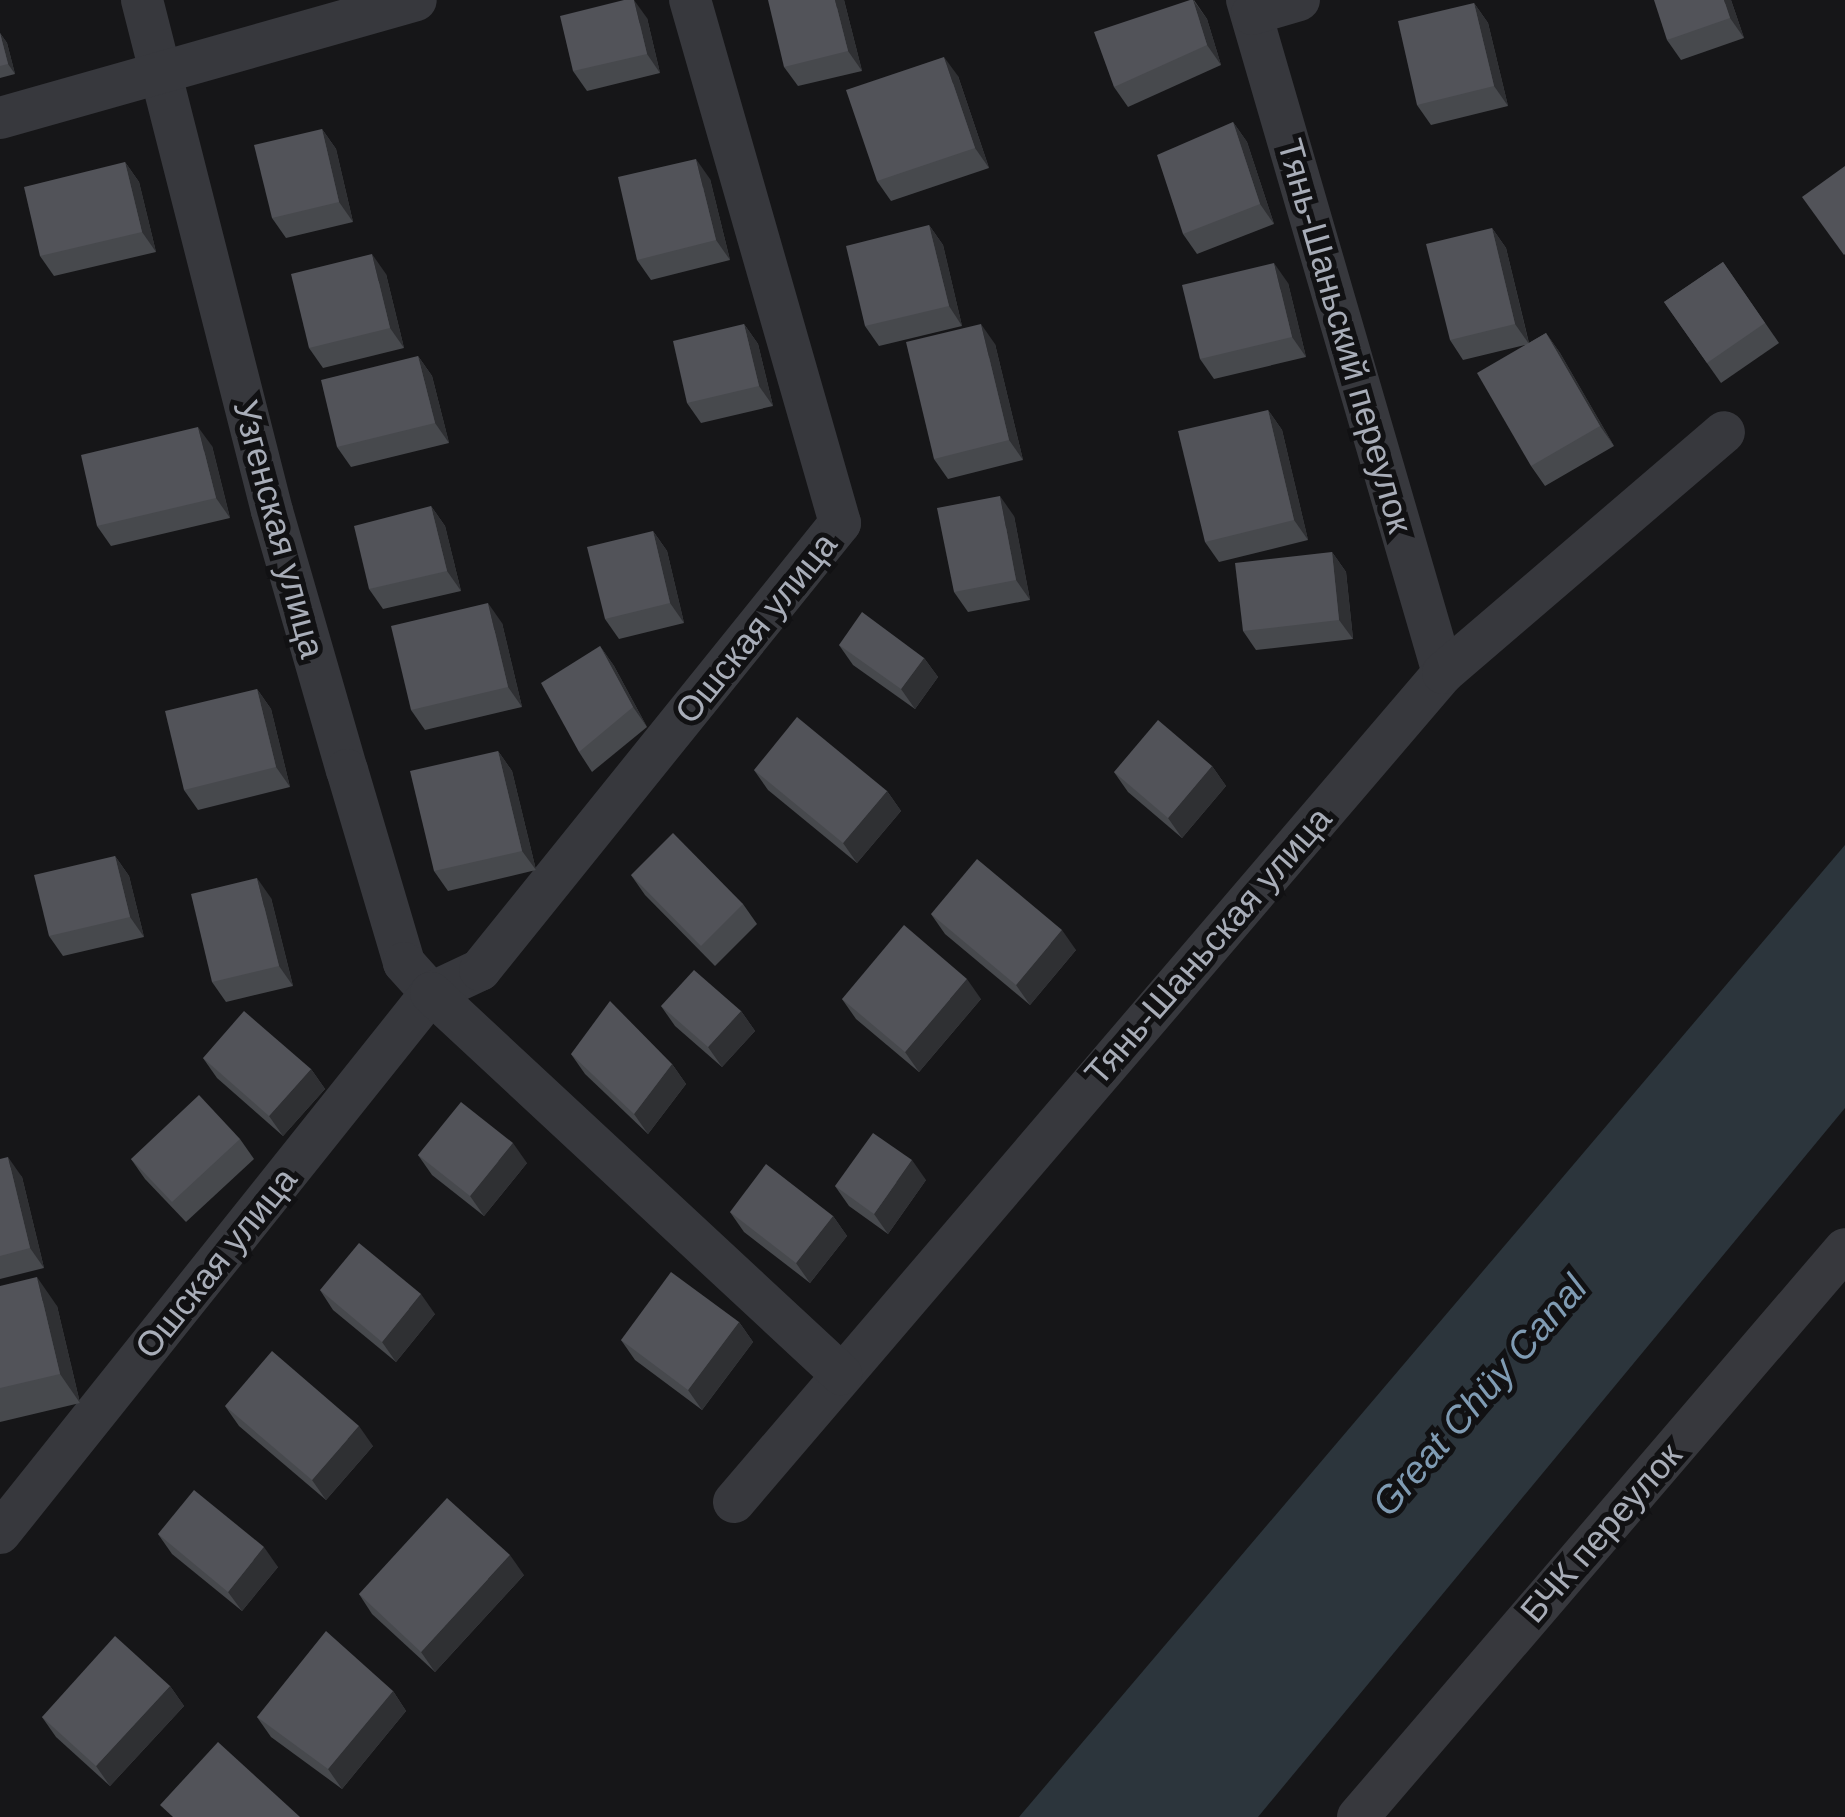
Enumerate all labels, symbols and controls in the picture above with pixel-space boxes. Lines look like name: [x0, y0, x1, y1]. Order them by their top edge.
street label: Тянь-Шаньский переулок: [1269, 134, 1421, 538]
street label: Узгенская улица: [224, 396, 334, 662]
street label: Ошская улица: [666, 524, 846, 732]
street label: Тянь-Шаньская улица: [1076, 798, 1340, 1094]
street label: Ошская улица: [126, 1159, 306, 1367]
water label: Great Chüy Canal: [1363, 1266, 1597, 1526]
street label: БЧК переулок: [1512, 1435, 1690, 1631]

